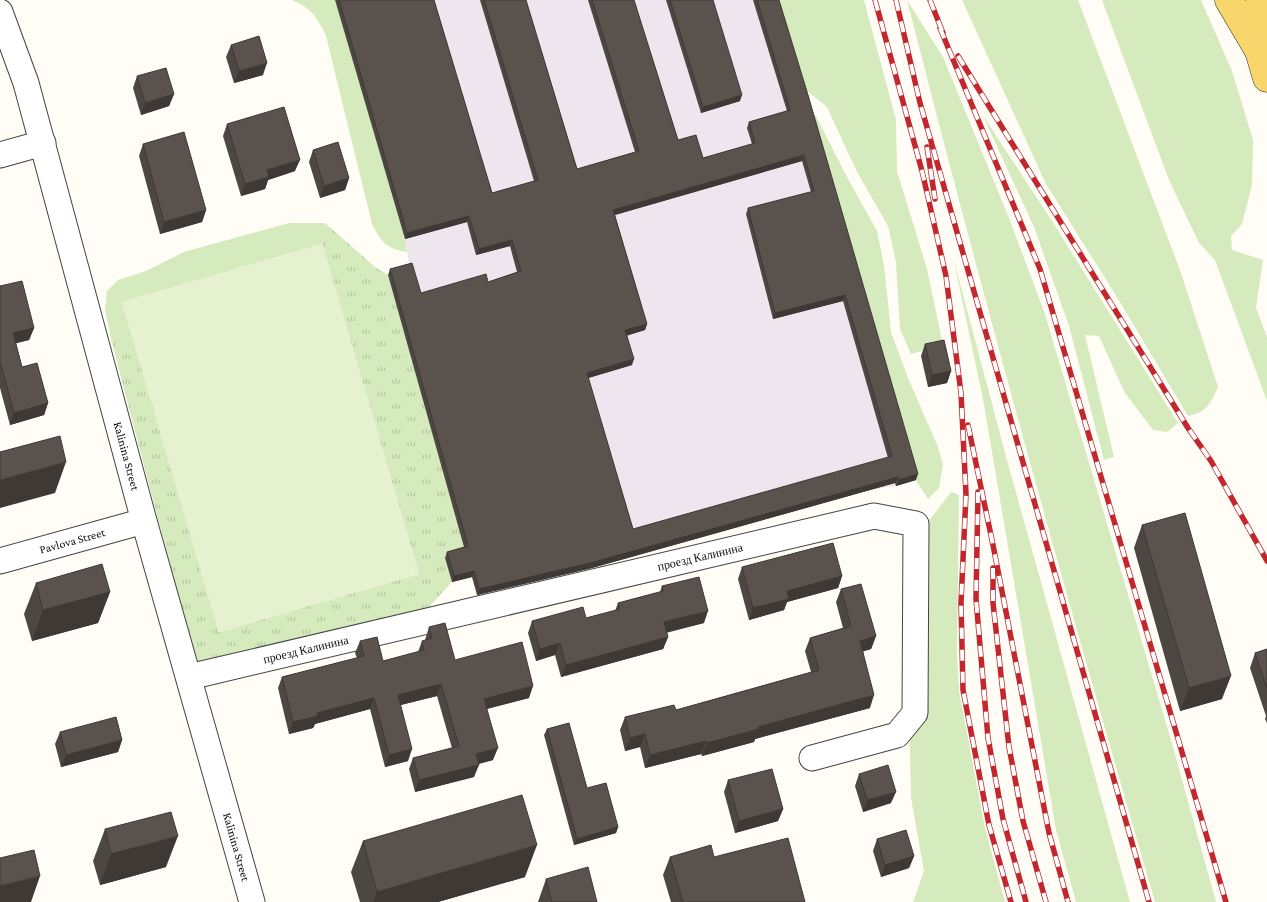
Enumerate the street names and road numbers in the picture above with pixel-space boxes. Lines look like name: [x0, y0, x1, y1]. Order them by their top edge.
street label: Kalinina Street: [111, 420, 143, 493]
street label: Pavlova Street: [38, 525, 108, 557]
street label: проезд Калинина: [656, 540, 745, 574]
street label: проезд Калинина: [262, 633, 351, 666]
street label: Kalinina Street: [220, 811, 253, 884]

